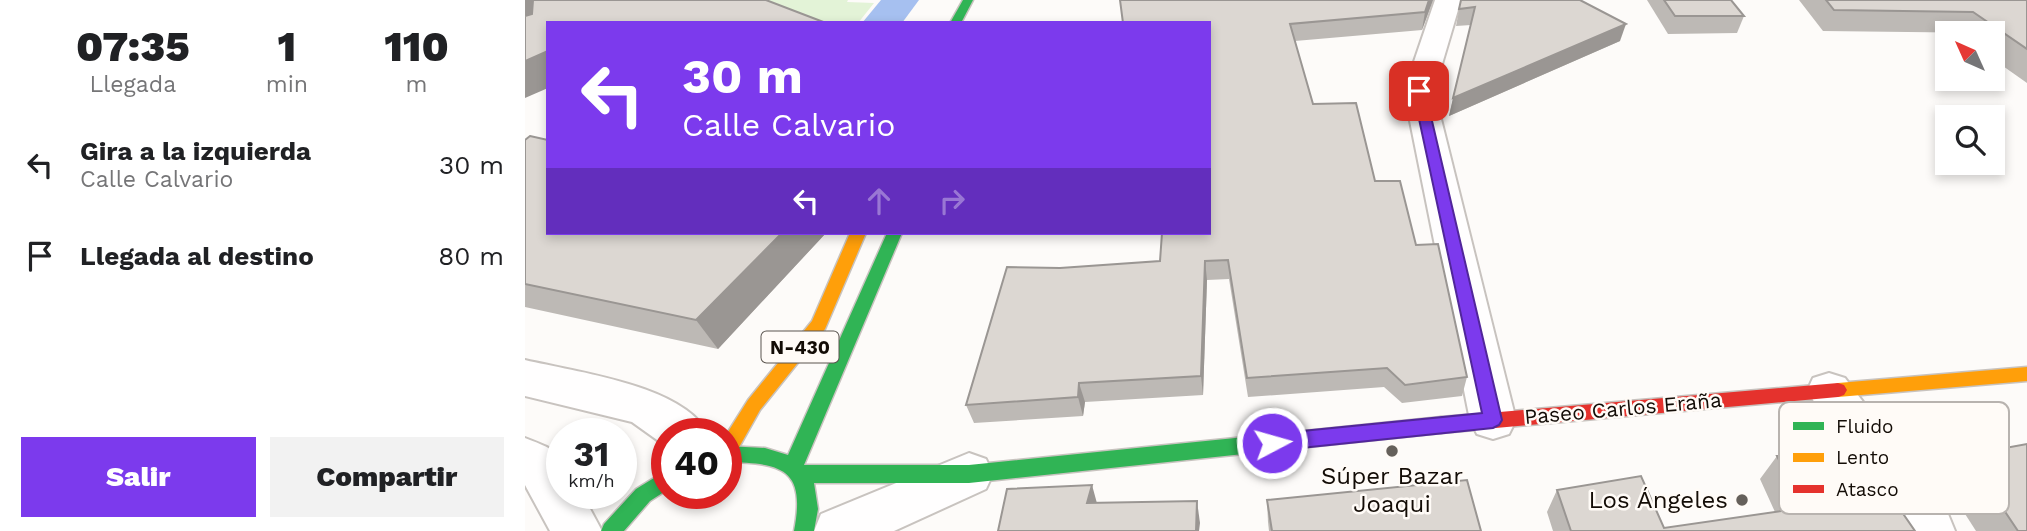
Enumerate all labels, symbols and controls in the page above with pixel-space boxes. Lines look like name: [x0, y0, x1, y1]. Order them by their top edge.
north arrow: [1935, 21, 2005, 91]
map controls: [1935, 21, 2005, 175]
text: 07:35: [76, 22, 190, 71]
text: 1: [278, 22, 296, 71]
text: 110: [384, 22, 449, 71]
text: 30 m: [682, 47, 803, 105]
icon: left: [567, 49, 658, 140]
pin: [1389, 61, 1449, 121]
text: Llegada: [90, 71, 176, 98]
text: min: [266, 71, 308, 98]
text: m: [406, 71, 428, 98]
icon: arrive: [1400, 72, 1438, 110]
button: search: [1935, 105, 2005, 175]
text: Calle Calvario: [682, 106, 895, 144]
text: Gira a la izquierda: [80, 136, 311, 166]
icon: left: [21, 146, 59, 184]
text: 30 m: [439, 150, 504, 180]
text: Calle Calvario: [80, 166, 233, 193]
icon: left: [787, 182, 825, 220]
icon: ahead: [860, 182, 898, 220]
icon: right: [933, 182, 971, 220]
icon: arrive: [21, 237, 59, 275]
text: Llegada al destino: [80, 241, 314, 271]
text: 80 m: [438, 241, 504, 271]
road number: N-430: [761, 332, 839, 362]
street label: Paseo Carlos Eraña: [1523, 387, 1723, 429]
legend: [1779, 402, 2009, 514]
position arrow: [1235, 406, 1309, 480]
text: Fluido: [1836, 415, 1894, 438]
speed limit sign: 40: [651, 418, 742, 509]
text: 31: [574, 433, 609, 475]
button: Salir: [21, 437, 256, 517]
button: Compartir: [270, 437, 504, 517]
marker: Súper Bazar Joaqui: [1384, 443, 1400, 459]
text: Lento: [1836, 446, 1889, 469]
place label: Súper Bazar Joaqui: [1321, 462, 1463, 518]
text: km/h: [568, 470, 615, 491]
text: Atasco: [1836, 478, 1899, 501]
place label: Los Ángeles: [1589, 486, 1728, 514]
marker: Los Ángeles: [1734, 492, 1750, 508]

